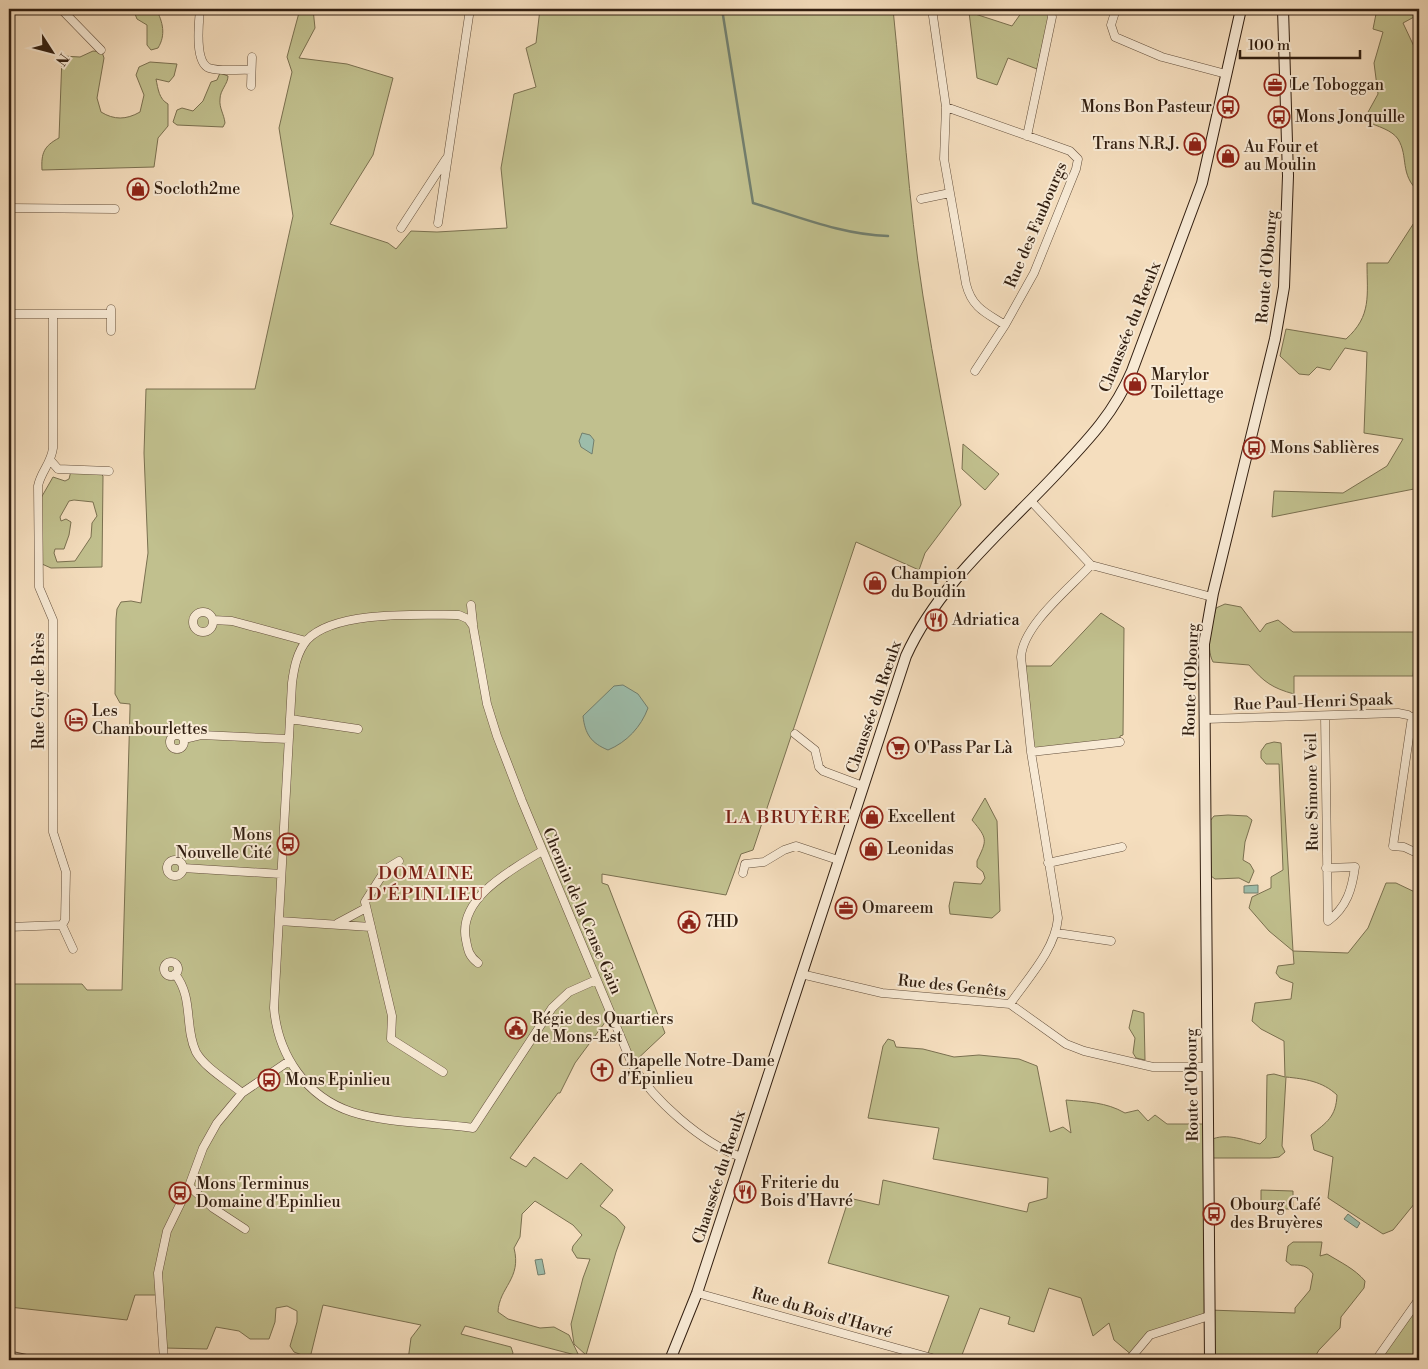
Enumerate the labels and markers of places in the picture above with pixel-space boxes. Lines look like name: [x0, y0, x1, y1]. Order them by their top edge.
office icon: Le Toboggan: [1263, 73, 1287, 97]
place label: Le Toboggan: [1291, 75, 1385, 95]
bus stop icon: Mons Bon Pasteur: [1216, 95, 1240, 119]
place label: Mons Bon Pasteur: [1081, 97, 1212, 117]
bus stop icon: Mons Jonquille: [1267, 105, 1291, 129]
place label: Mons Jonquille: [1295, 107, 1405, 127]
shop icon: Trans N.R.J.: [1183, 132, 1207, 156]
place label: Trans N.R.J.: [1093, 134, 1179, 154]
place label: Au Four et au Moulin: [1243, 137, 1319, 175]
shop icon: Au Four et au Moulin: [1216, 144, 1240, 168]
shop icon: Socloth2me: [126, 177, 150, 201]
place label: Socloth2me: [154, 179, 240, 199]
place label: Marylor Toilettage: [1151, 365, 1224, 403]
shop icon: Marylor Toilettage: [1123, 372, 1147, 396]
bus stop icon: Mons Sablières: [1242, 436, 1266, 460]
place label: Mons Sablières: [1270, 438, 1379, 458]
place label: Champion du Boudin: [891, 564, 967, 602]
shop icon: Champion du Boudin: [863, 571, 887, 595]
restaurant icon: Adriatica: [924, 608, 948, 632]
place label: Adriatica: [951, 610, 1020, 630]
place label: Les Chambourlettes: [92, 701, 208, 739]
hotel icon: Les Chambourlettes: [64, 708, 88, 732]
supermarket icon: O'Pass Par Là: [886, 736, 910, 760]
place label: O'Pass Par Là: [914, 738, 1014, 758]
shop icon: Excellent: [860, 805, 884, 829]
place label: Excellent: [888, 807, 956, 827]
place label: Mons Nouvelle Cité: [176, 825, 272, 863]
bus stop icon: Mons Nouvelle Cité: [276, 832, 300, 856]
shop icon: Leonidas: [859, 837, 883, 861]
place label: Leonidas: [887, 839, 954, 859]
office icon: Omareem: [834, 896, 858, 920]
place label: Omareem: [862, 898, 934, 918]
public building icon: 7HD: [677, 910, 701, 934]
place label: 7HD: [705, 912, 738, 932]
place label: Régie des Quartiers de Mons-Est: [532, 1009, 673, 1047]
public building icon: Régie des Quartiers de Mons-Est: [504, 1016, 528, 1040]
place label: Chapelle Notre-Dame d'Épinlieu: [618, 1051, 775, 1089]
church icon: Chapelle Notre-Dame d'Épinlieu: [590, 1058, 614, 1082]
bus stop icon: Mons Epinlieu: [257, 1068, 281, 1092]
place label: Mons Epinlieu: [285, 1070, 390, 1090]
place label: Friterie du Bois d'Havré: [760, 1173, 853, 1211]
place label: Mons Terminus Domaine d'Epinlieu: [196, 1174, 341, 1212]
restaurant icon: Friterie du Bois d'Havré: [733, 1180, 757, 1204]
bus stop icon: Mons Terminus Domaine d'Epinlieu: [168, 1181, 192, 1205]
place label: Obourg Café des Bruyères: [1230, 1195, 1323, 1233]
bus stop icon: Obourg Café des Bruyères: [1202, 1202, 1226, 1226]

